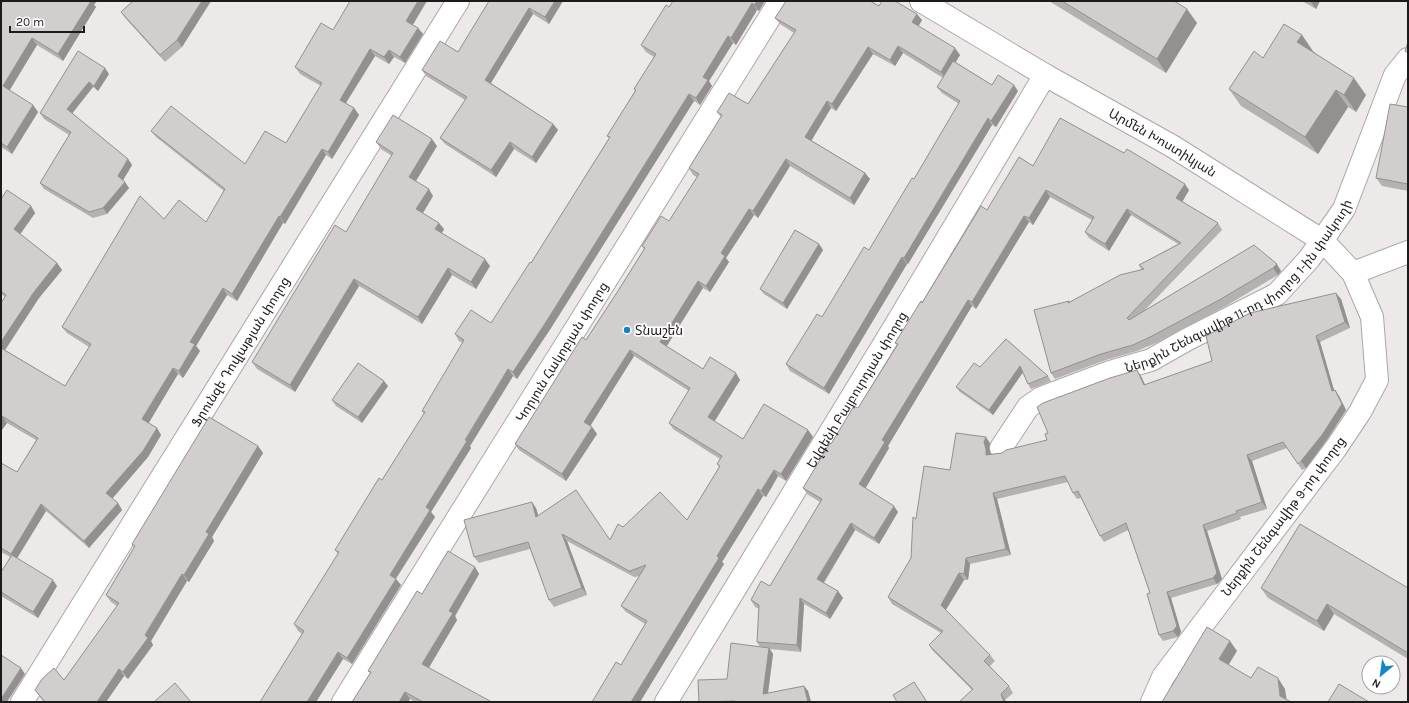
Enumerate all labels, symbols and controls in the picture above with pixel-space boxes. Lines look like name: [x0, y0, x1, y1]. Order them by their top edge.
scale bar: [10, 8, 84, 34]
text: 20 m: [16, 15, 44, 29]
street label: Արմեն Խոստիկյան: [1106, 105, 1219, 180]
street label: Ներքին Շենգավիթ 11-րդ փողոց 1-ին փակուղի: [1123, 198, 1355, 375]
street label: Ֆրունզե Դովլաթյան փողոց: [188, 274, 293, 429]
street label: Կորյուն Հակոբյան փողոց: [513, 279, 611, 425]
street label: Եվգենի Բայբուրդյան փողոց: [803, 309, 910, 471]
place label: Տնաշեն: [635, 323, 683, 338]
marker: Տնաշեն: [622, 325, 632, 335]
street label: Ներքին Շենգավիթ 9-րդ փողոց: [1218, 433, 1348, 599]
north arrow: [1361, 655, 1401, 695]
text: N: [1370, 676, 1383, 691]

